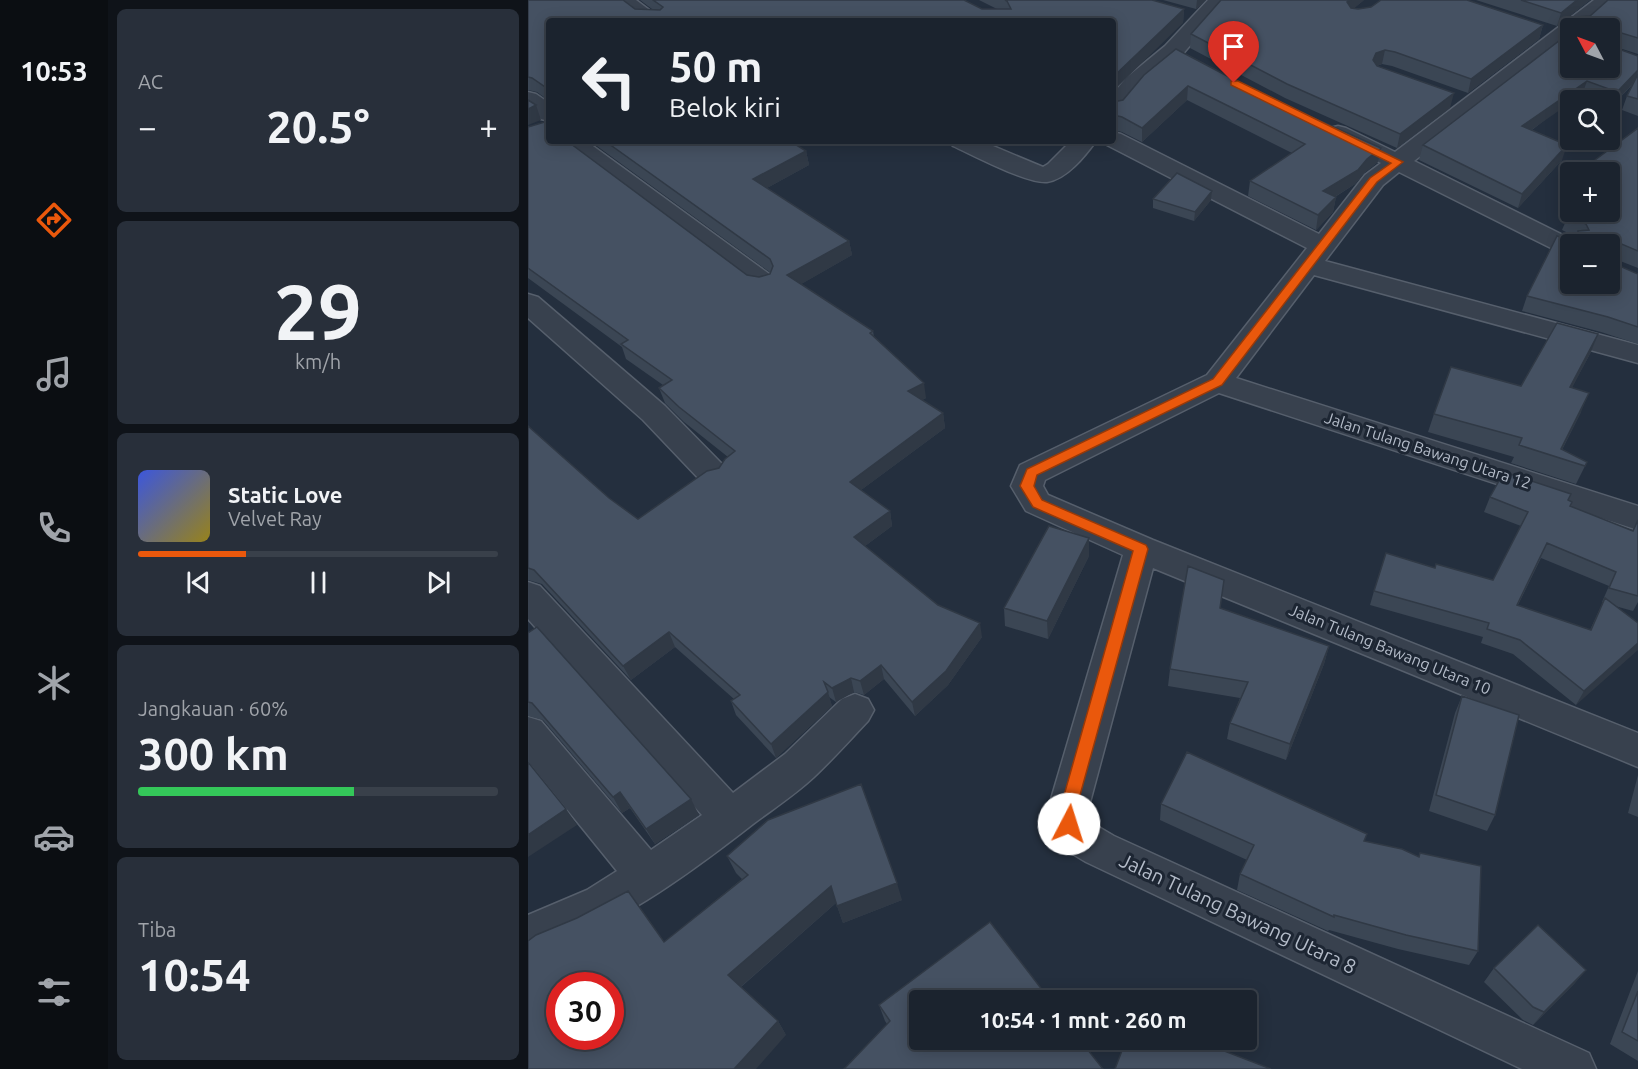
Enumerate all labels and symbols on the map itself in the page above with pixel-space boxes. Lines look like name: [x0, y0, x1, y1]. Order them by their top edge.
north arrow: [1560, 18, 1620, 78]
pin: [1208, 21, 1259, 83]
street label: Jalan Tulang Bawang Utara 12: [1323, 408, 1533, 492]
street label: Jalan Tulang Bawang Utara 10: [1287, 600, 1493, 698]
position arrow: [1037, 792, 1101, 856]
street label: Jalan Tulang Bawang Utara 8: [1116, 848, 1360, 978]
speed limit sign: 30: [546, 972, 624, 1050]

